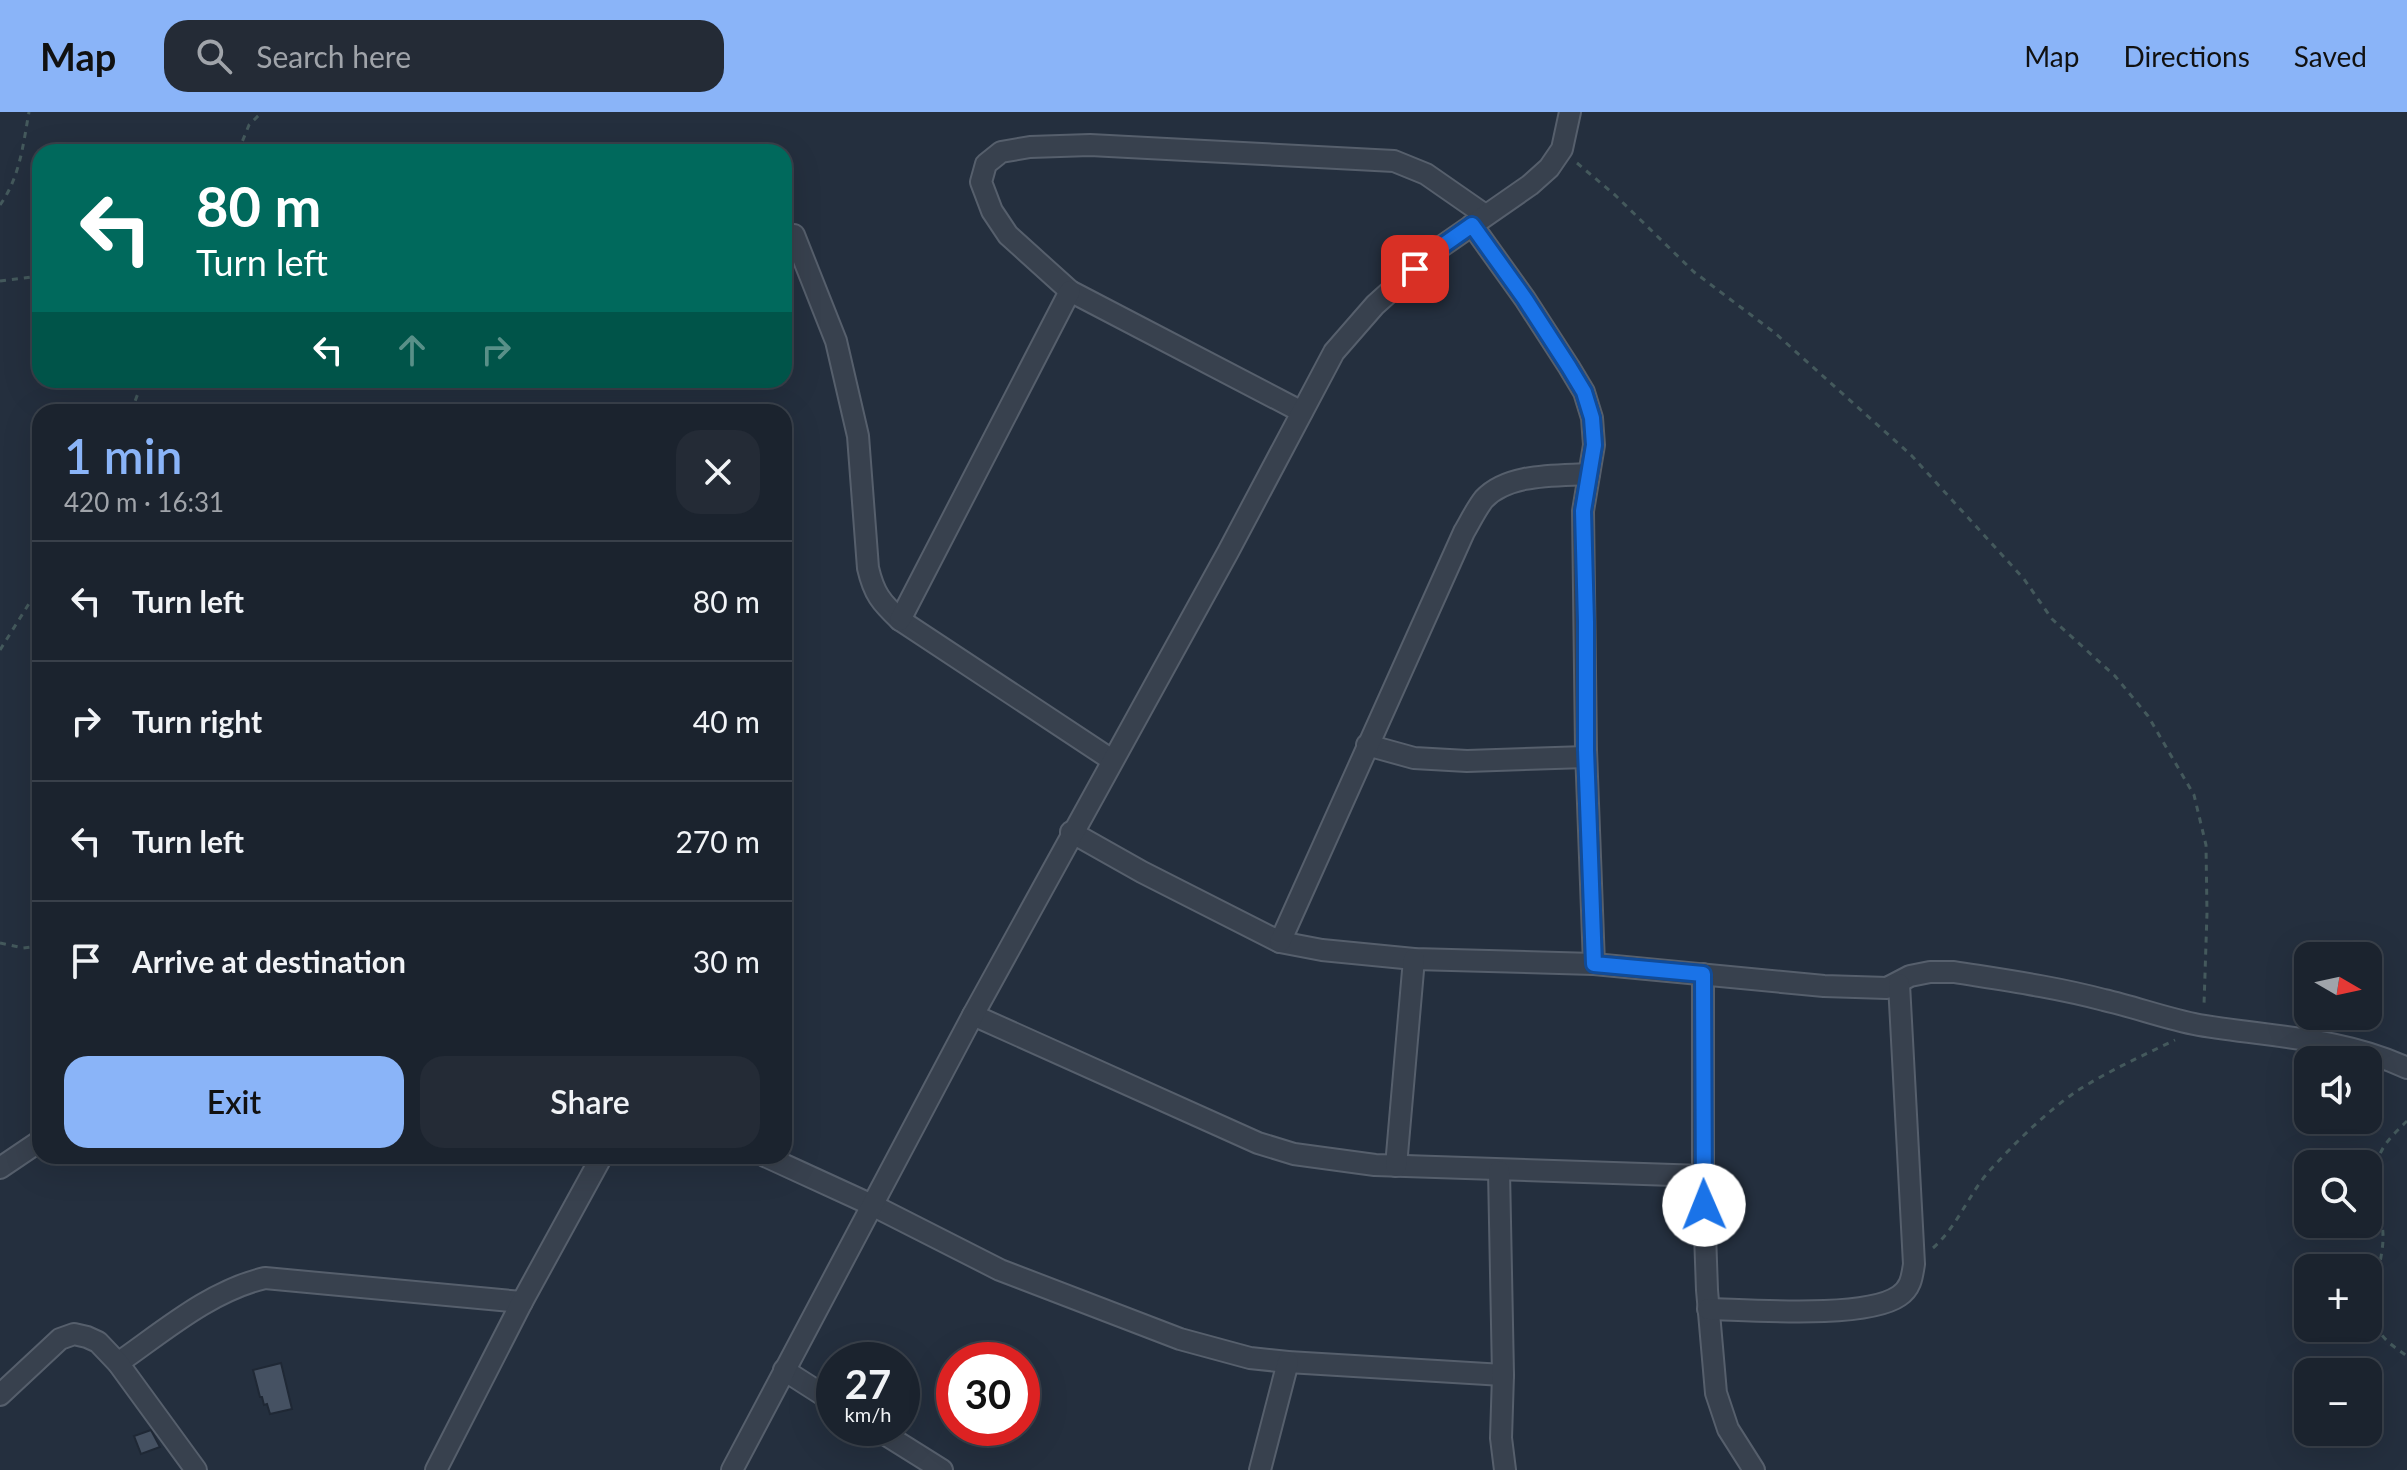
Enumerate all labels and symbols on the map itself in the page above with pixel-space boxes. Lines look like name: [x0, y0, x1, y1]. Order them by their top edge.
pin: [1381, 235, 1449, 303]
north arrow: [2294, 942, 2382, 1030]
position arrow: [1662, 1163, 1746, 1247]
speed limit sign: 30: [936, 1342, 1040, 1446]

